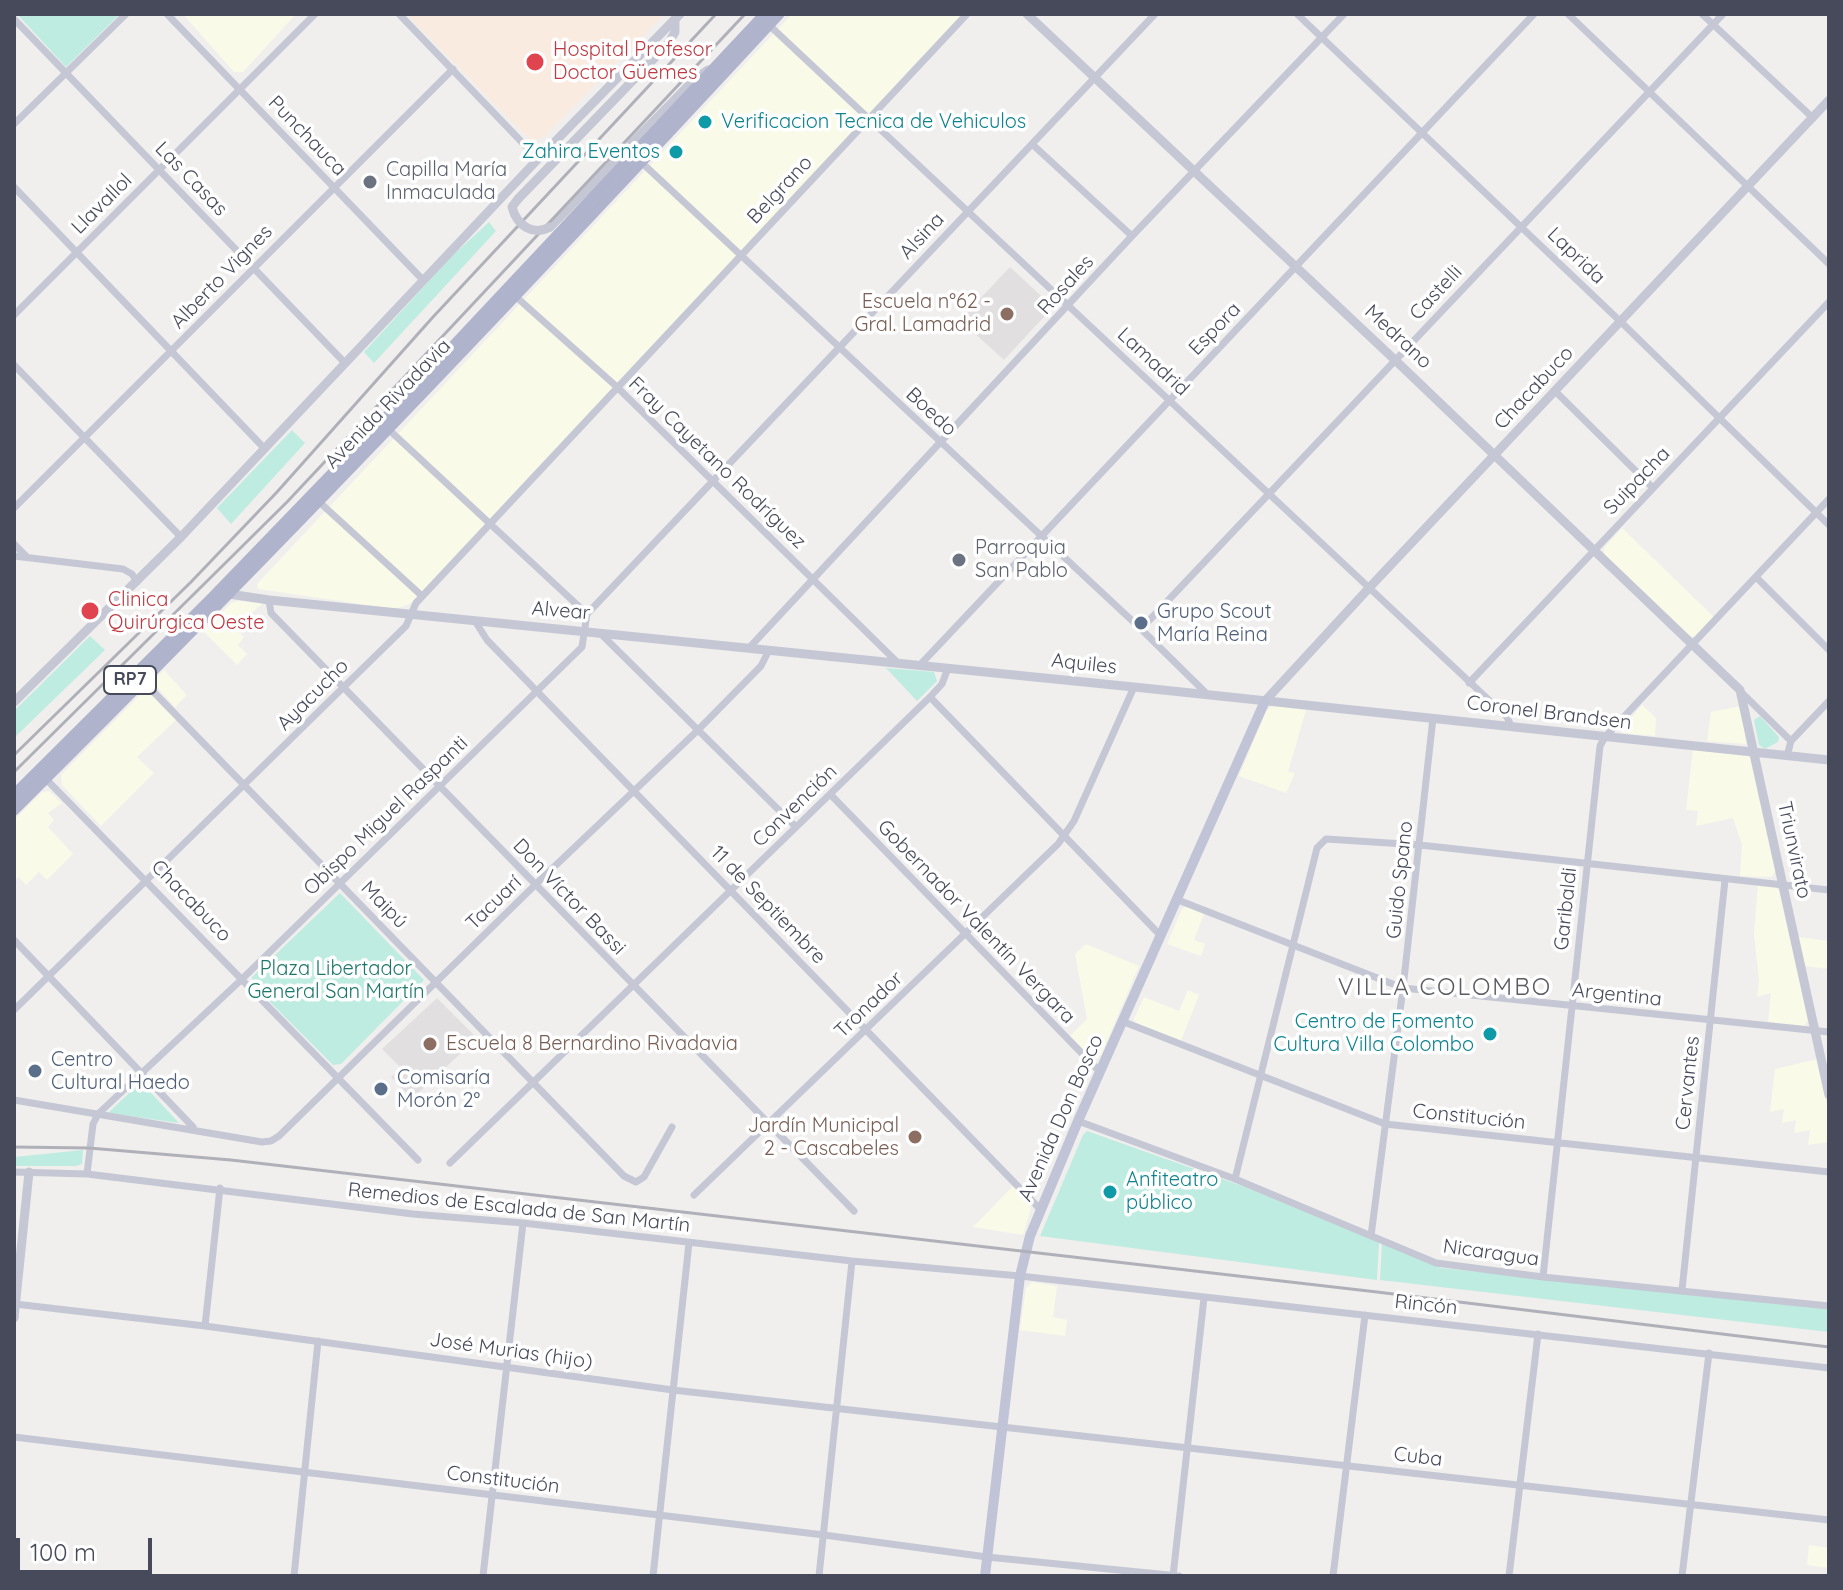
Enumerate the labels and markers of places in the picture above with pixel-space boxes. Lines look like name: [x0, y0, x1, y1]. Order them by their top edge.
place label: Hospital Profesor Doctor Güemes: [553, 38, 712, 85]
marker: Hospital Profesor Doctor Güemes: [524, 51, 546, 73]
place label: Verificacion Tecnica de Vehiculos: [721, 110, 1026, 134]
marker: Verificacion Tecnica de Vehiculos: [696, 113, 714, 131]
place label: Zahira Eventos: [522, 140, 660, 164]
marker: Zahira Eventos: [667, 143, 685, 161]
place label: Capilla María Inmaculada: [386, 158, 507, 205]
marker: Capilla María Inmaculada: [361, 173, 379, 191]
place label: Escuela n°62 - Gral. Lamadrid: [855, 290, 991, 337]
marker: Escuela n°62 - Gral. Lamadrid: [998, 305, 1016, 323]
place label: Parroquia San Pablo: [975, 536, 1068, 583]
marker: Parroquia San Pablo: [950, 551, 968, 569]
place label: Clinica Quirúrgica Oeste: [108, 588, 264, 635]
marker: Clinica Quirúrgica Oeste: [79, 600, 101, 622]
place label: Grupo Scout María Reina: [1157, 600, 1271, 647]
marker: Grupo Scout María Reina: [1132, 614, 1150, 632]
place label: Centro de Fomento Cultura Villa Colombo: [1273, 1010, 1474, 1057]
marker: Centro de Fomento Cultura Villa Colombo: [1481, 1025, 1499, 1043]
place label: Escuela 8 Bernardino Rivadavia: [446, 1032, 738, 1056]
marker: Escuela 8 Bernardino Rivadavia: [421, 1035, 439, 1053]
place label: Centro Cultural Haedo: [51, 1048, 190, 1095]
marker: Centro Cultural Haedo: [26, 1062, 44, 1080]
place label: Comisaría Morón 2°: [397, 1066, 490, 1113]
marker: Comisaría Morón 2°: [372, 1080, 390, 1098]
place label: Jardín Municipal 2 - Cascabeles: [748, 1114, 899, 1161]
marker: Jardín Municipal 2 - Cascabeles: [906, 1128, 924, 1146]
place label: Anfiteatro público: [1126, 1168, 1218, 1215]
marker: Anfiteatro público: [1101, 1183, 1119, 1201]

